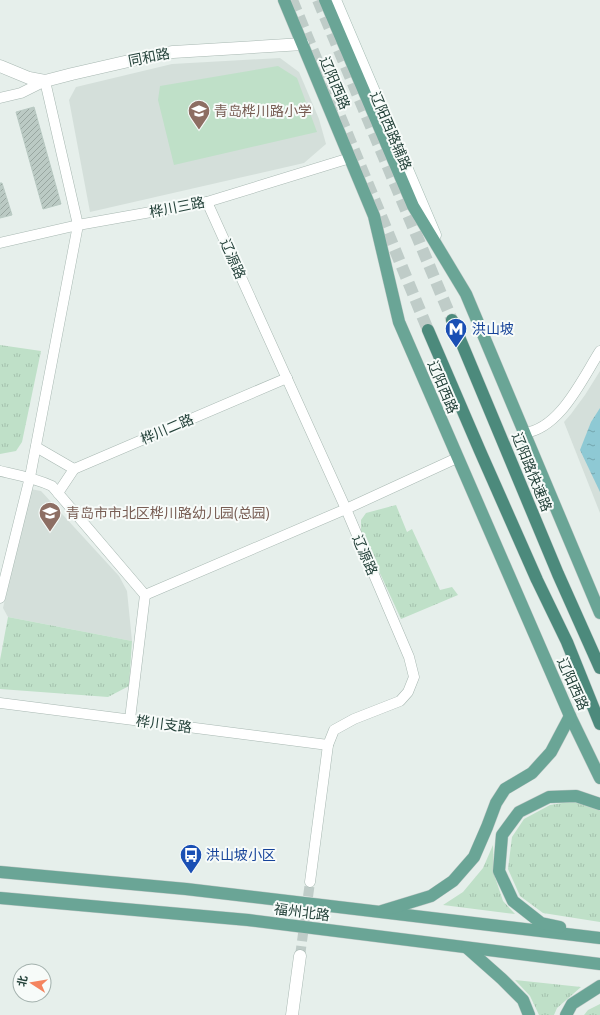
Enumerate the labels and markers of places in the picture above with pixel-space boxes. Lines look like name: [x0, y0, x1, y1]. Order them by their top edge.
school or university icon: 青岛桦川路小学: [186, 98, 212, 131]
place label: 青岛桦川路小学: [214, 102, 312, 120]
metro station icon: 洪山坡: [443, 316, 469, 349]
place label: 洪山坡: [472, 320, 514, 338]
school or university icon: 青岛市市北区桦川路幼儿园(总园): [37, 500, 63, 533]
place label: 青岛市市北区桦川路幼儿园(总园): [66, 504, 270, 522]
bus stop icon: 洪山坡小区: [178, 842, 204, 875]
place label: 洪山坡小区: [206, 846, 276, 864]

